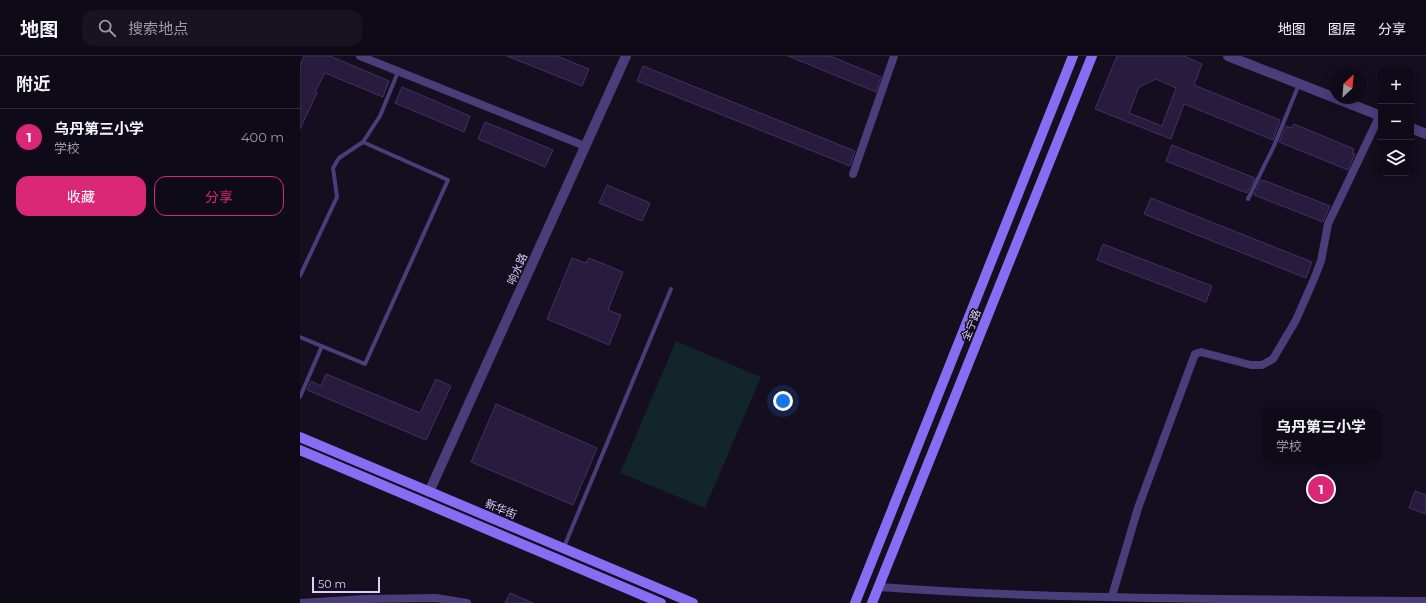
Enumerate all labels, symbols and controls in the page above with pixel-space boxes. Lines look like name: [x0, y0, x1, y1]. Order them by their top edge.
search box: [82, 10, 362, 46]
icon: search: [96, 17, 118, 39]
text: 地图: [20, 18, 58, 41]
text: 搜索地点: [128, 19, 188, 38]
text: 地图: [1278, 20, 1306, 38]
text: 图层: [1328, 20, 1356, 38]
text: 分享: [1378, 20, 1406, 38]
north arrow: [1330, 68, 1366, 104]
map controls: [1378, 68, 1414, 176]
button: +: [1378, 68, 1414, 104]
text: 附近: [16, 74, 50, 94]
button: −: [1378, 104, 1414, 140]
text: 乌丹第三小学: [54, 119, 144, 138]
text: 1: [26, 129, 32, 145]
text: 400 m: [241, 129, 284, 145]
text: 学校: [54, 140, 80, 156]
button: layers: [1378, 140, 1414, 176]
button: 收藏: [16, 176, 146, 216]
button: 分享: [154, 176, 284, 216]
street label: 响水路: [504, 251, 530, 287]
street label: 全宁路: [958, 307, 984, 343]
your location: [773, 391, 793, 411]
popup: [1262, 409, 1380, 461]
text: 乌丹第三小学: [1276, 417, 1366, 436]
text: 学校: [1276, 438, 1302, 454]
pin: 1: [1308, 474, 1334, 504]
street label: 新华街: [483, 496, 519, 522]
scale bar: [312, 575, 380, 594]
text: 50 m: [318, 577, 346, 591]

